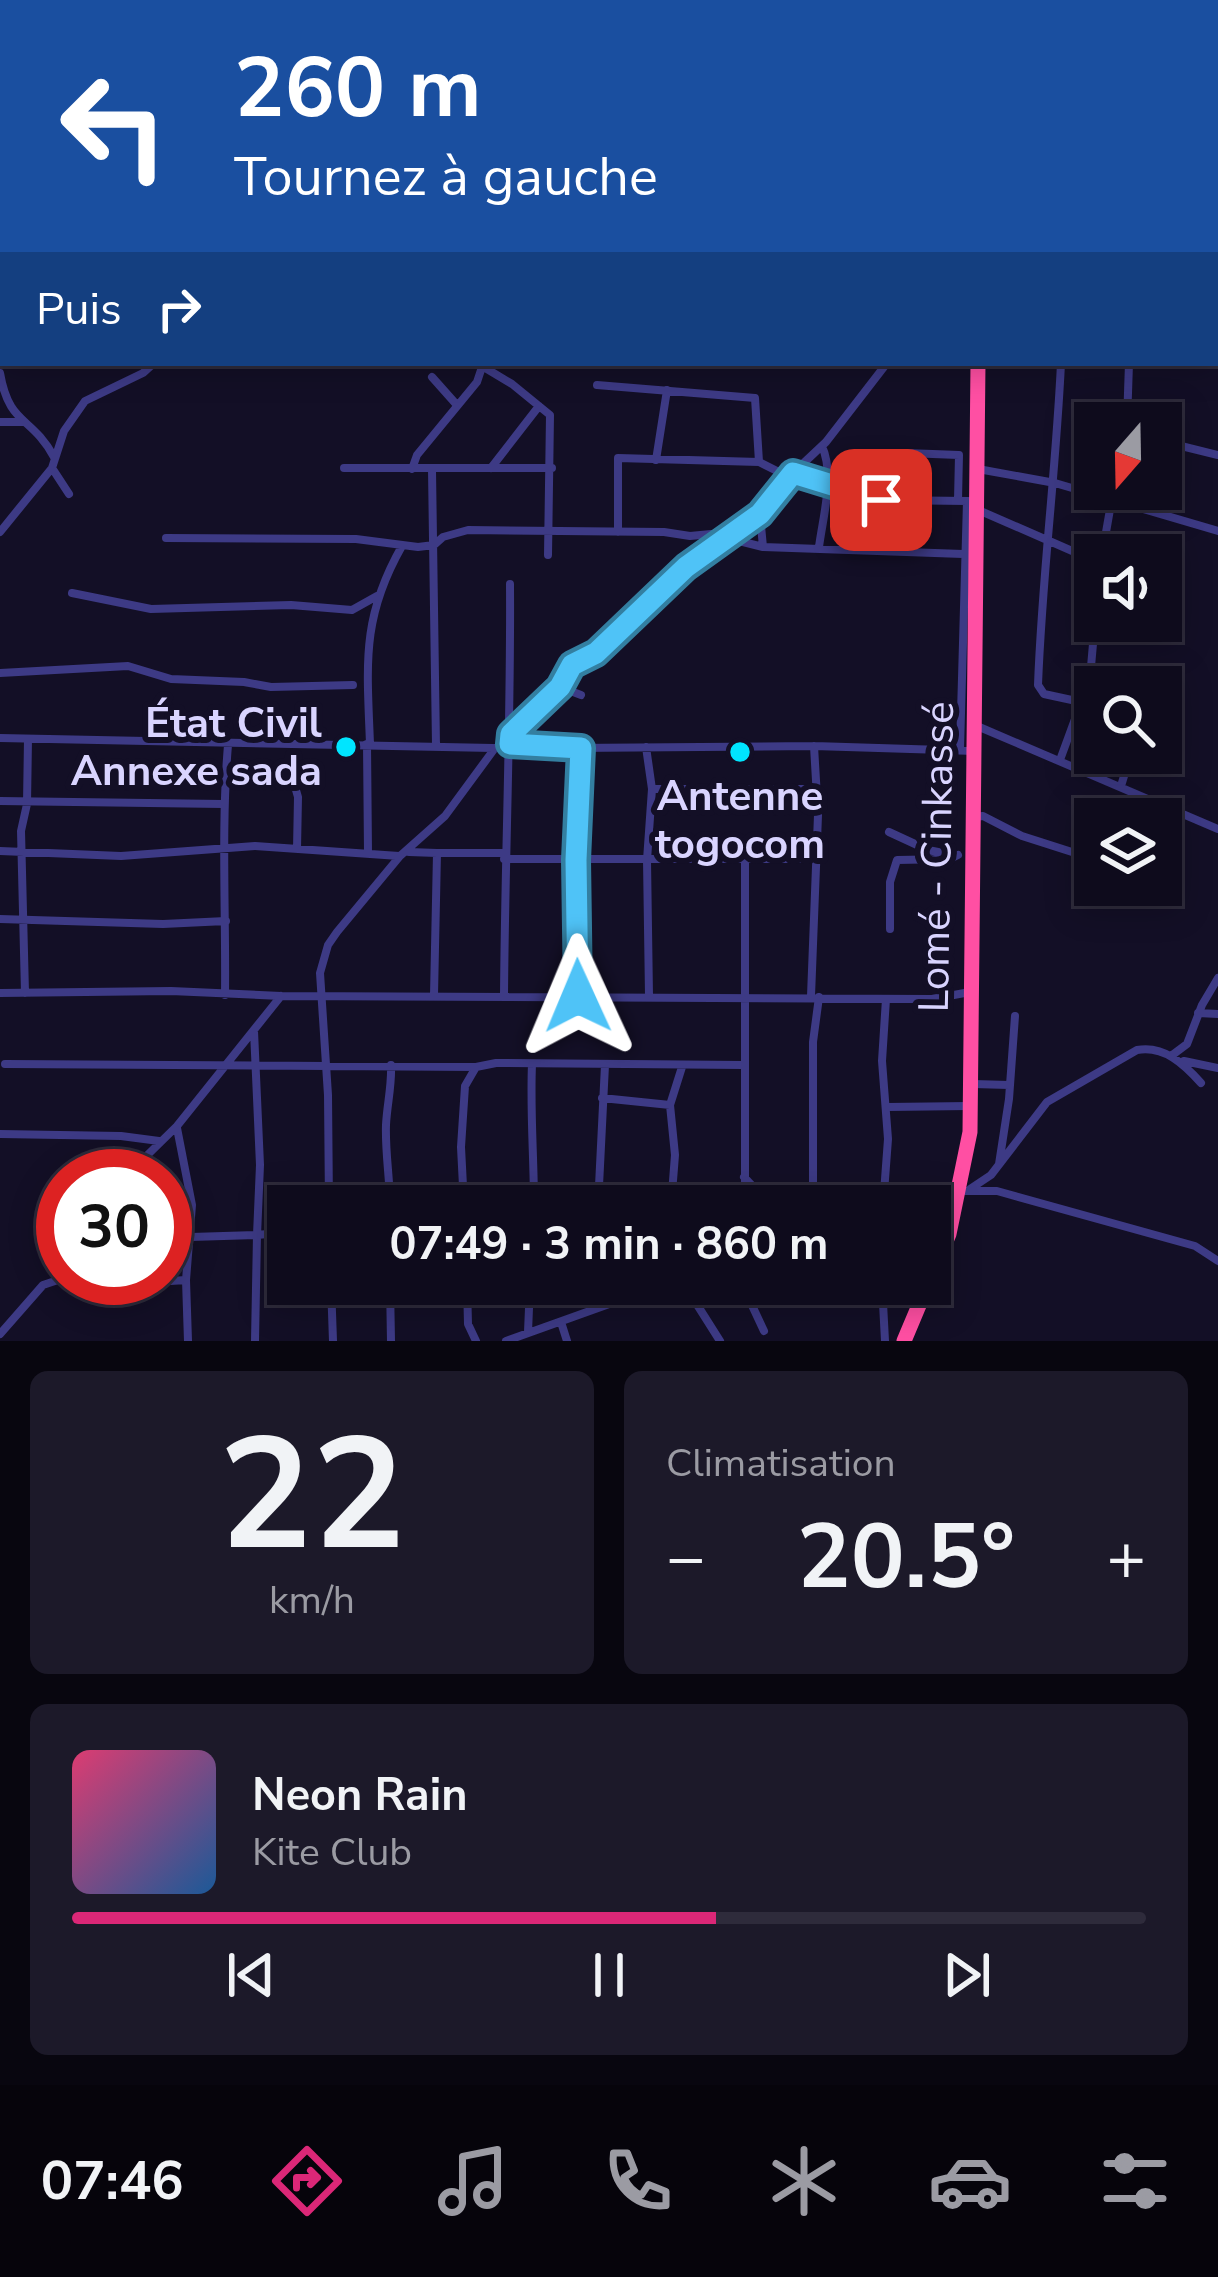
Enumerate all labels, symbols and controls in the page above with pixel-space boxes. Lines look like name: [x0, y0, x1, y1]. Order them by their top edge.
text: 260 m: [234, 31, 482, 146]
icon: left: [36, 48, 192, 204]
text: Tournez à gauche: [234, 140, 658, 214]
icon: right: [146, 276, 212, 342]
text: Puis: [36, 279, 122, 340]
north arrow: [1074, 402, 1182, 510]
map controls: [1074, 402, 1182, 906]
pin: [830, 449, 932, 551]
icon: arrive: [848, 467, 914, 533]
button: sound: [1074, 534, 1182, 642]
button: search: [1074, 666, 1182, 774]
place label: État Civil Annexe sada: [71, 695, 322, 800]
street label: Lomé - Cinkassé: [906, 701, 968, 1013]
marker: État Civil Annexe sada: [333, 734, 359, 760]
marker: Antenne togocom: [727, 739, 753, 765]
place label: Antenne togocom: [655, 768, 825, 873]
button: layers: [1074, 798, 1182, 906]
position arrow: [515, 933, 641, 1059]
speed limit sign: 30: [36, 1149, 192, 1305]
text: 07:49 · 3 min · 860 m: [389, 1214, 829, 1275]
text: 22: [218, 1389, 406, 1602]
text: Climatisation: [666, 1437, 896, 1490]
text: 20.5°: [797, 1496, 1015, 1619]
text: −: [666, 1513, 706, 1603]
text: +: [1106, 1513, 1146, 1603]
text: km/h: [269, 1574, 355, 1627]
text: Neon Rain: [252, 1765, 468, 1826]
text: Kite Club: [252, 1826, 412, 1879]
icon: previous: [218, 1942, 284, 2008]
icon: pause: [576, 1942, 642, 2008]
icon: next: [934, 1942, 1000, 2008]
icon: directions: [265, 2139, 349, 2223]
icon: music: [431, 2139, 515, 2223]
icon: phone: [596, 2139, 680, 2223]
icon: climate: [762, 2139, 846, 2223]
icon: car: [928, 2139, 1012, 2223]
icon: filters: [1093, 2139, 1177, 2223]
text: 07:46: [41, 2144, 184, 2218]

